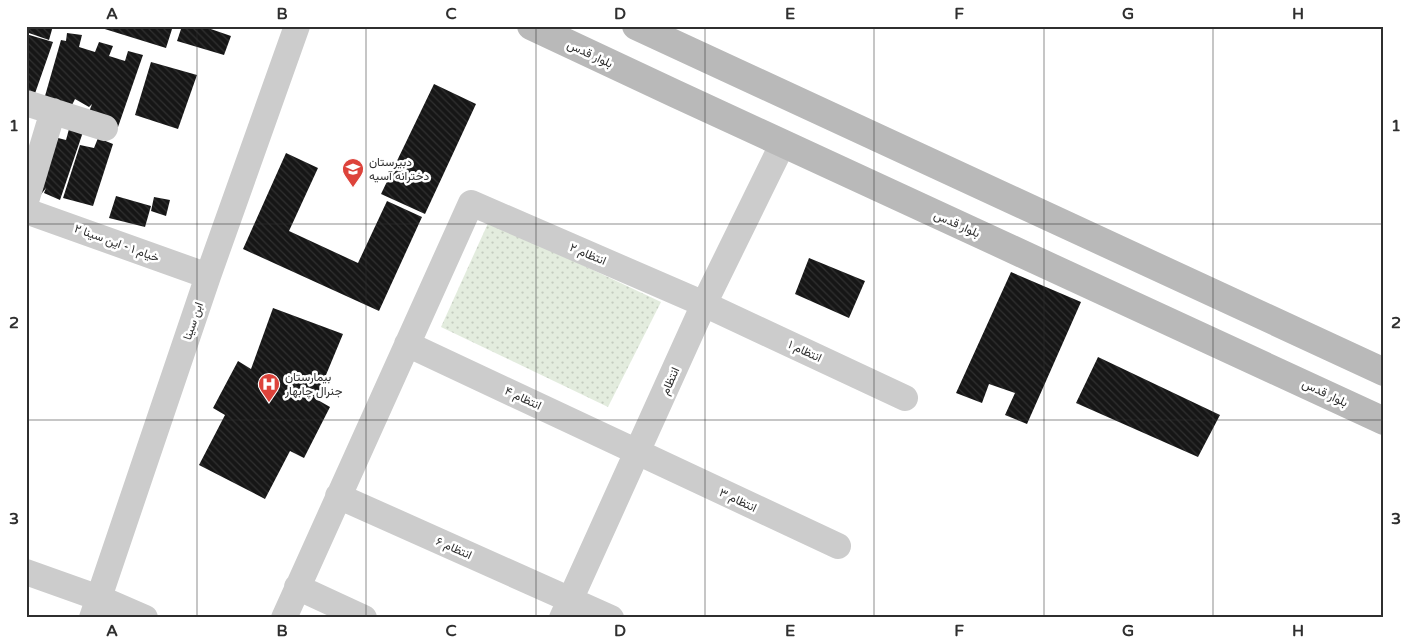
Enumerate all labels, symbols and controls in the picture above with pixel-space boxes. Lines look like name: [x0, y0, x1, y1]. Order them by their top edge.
text: A: [106, 4, 118, 24]
text: B: [276, 4, 288, 24]
text: C: [445, 4, 457, 24]
text: D: [614, 4, 626, 24]
text: E: [785, 4, 795, 24]
text: F: [954, 4, 964, 24]
text: G: [1122, 4, 1134, 24]
text: H: [1292, 4, 1304, 24]
street label: بلوار قدس: [565, 37, 615, 72]
text: 1: [9, 116, 19, 136]
text: 1: [1391, 116, 1401, 136]
place label: دبیرستان دخترانه آسیه: [369, 155, 430, 184]
school or university icon: دبیرستان دخترانه آسیه: [341, 157, 365, 188]
street label: بلوار قدس: [931, 208, 982, 241]
street label: خیام ۱ - این سینا ۲: [72, 221, 161, 266]
street label: انتظام ۲: [567, 240, 608, 269]
street label: ابن سینا: [180, 300, 207, 342]
text: 2: [9, 313, 19, 333]
text: 2: [1391, 313, 1401, 333]
street label: انتظام ۱: [786, 337, 824, 366]
street label: انتظام: [658, 365, 683, 397]
place label: بیمارستان جنرال چابهار: [284, 370, 342, 399]
hospital icon: بیمارستان جنرال چابهار: [257, 372, 281, 403]
street label: بلوار قدس: [1300, 376, 1350, 411]
street label: انتظام ۴: [502, 383, 544, 413]
street label: انتظام ۳: [717, 485, 759, 516]
text: 3: [9, 509, 19, 529]
text: 3: [1391, 509, 1401, 529]
street label: انتظام ۶: [433, 534, 474, 563]
text: A: [106, 621, 118, 641]
text: B: [276, 621, 288, 641]
text: C: [445, 621, 457, 641]
text: D: [614, 621, 626, 641]
text: E: [785, 621, 795, 641]
text: F: [954, 621, 964, 641]
text: G: [1122, 621, 1134, 641]
text: H: [1292, 621, 1304, 641]

